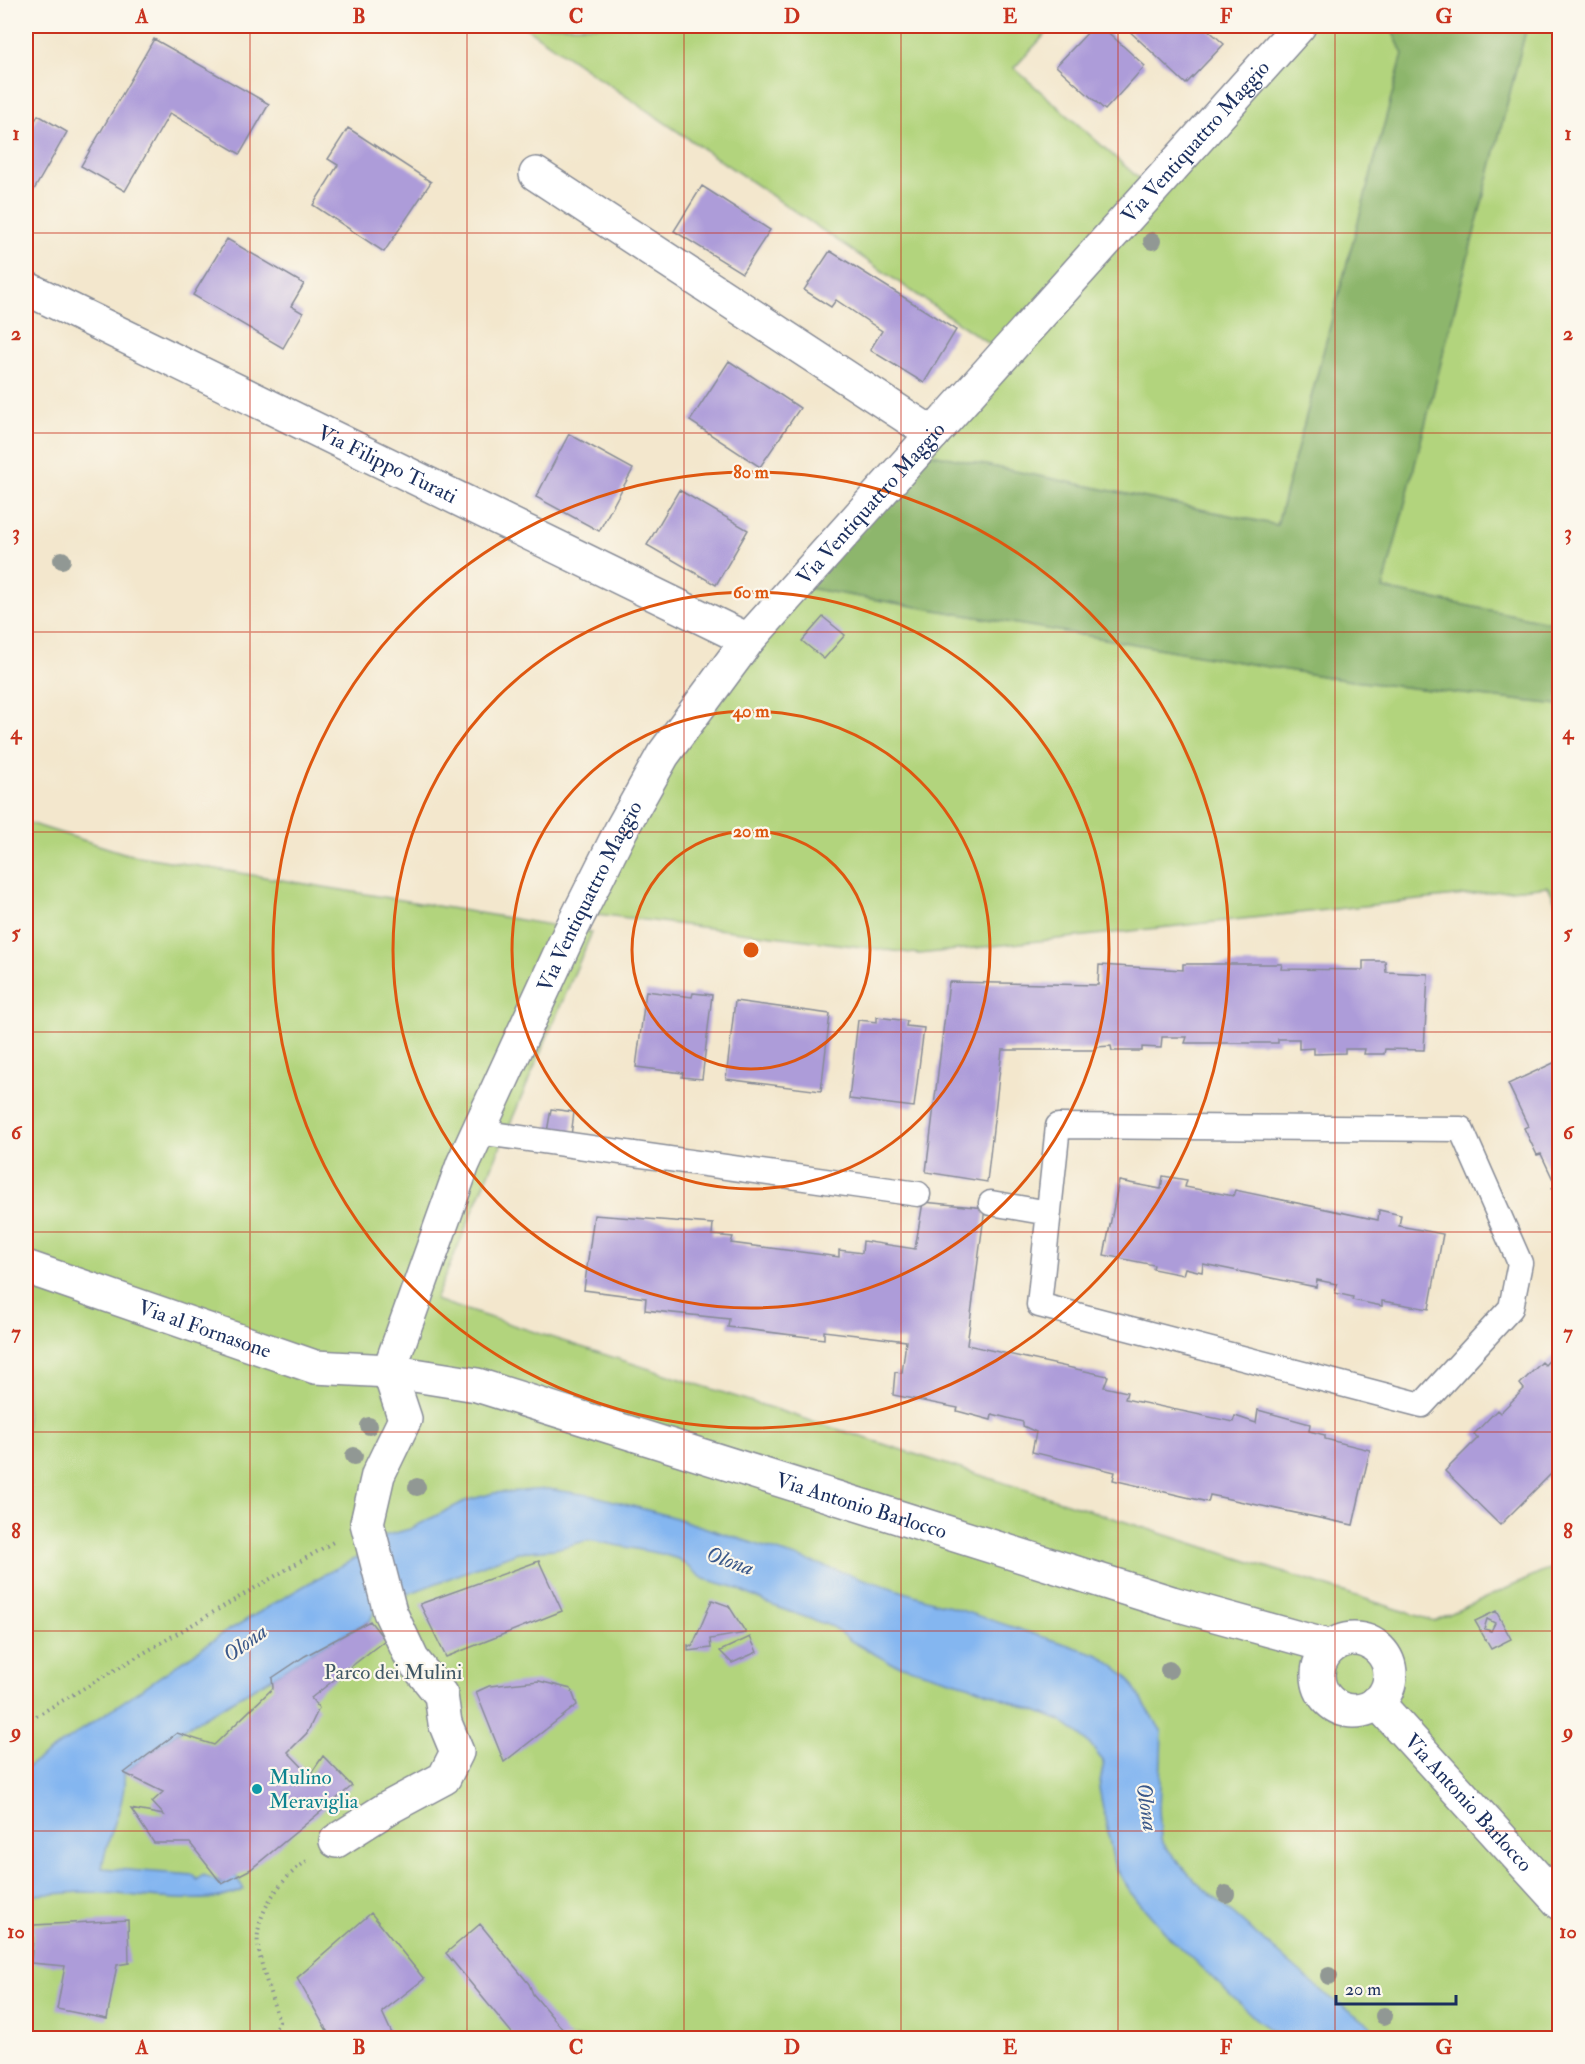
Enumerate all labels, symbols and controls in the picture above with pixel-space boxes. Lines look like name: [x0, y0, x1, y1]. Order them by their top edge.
text: A: [135, 4, 149, 29]
text: B: [352, 4, 366, 29]
text: C: [569, 4, 583, 29]
text: D: [784, 4, 800, 29]
text: E: [1003, 4, 1018, 29]
text: F: [1220, 4, 1233, 29]
text: G: [1436, 4, 1453, 29]
street label: Via Ventiquattro Maggio: [1115, 54, 1275, 229]
text: 1: [12, 121, 20, 146]
text: 1: [1564, 121, 1572, 146]
text: 2: [11, 321, 21, 346]
text: 2: [1563, 321, 1573, 346]
street label: Via Ventiquattro Maggio: [791, 416, 951, 590]
street label: Via Filippo Turati: [313, 419, 462, 510]
text: 80 m: [733, 461, 770, 484]
text: 3: [12, 520, 20, 545]
text: 3: [1564, 520, 1572, 545]
text: 60 m: [733, 581, 770, 604]
text: 40 m: [732, 700, 770, 723]
text: 4: [10, 720, 23, 745]
text: 4: [1562, 720, 1575, 745]
street label: Via Ventiquattro Maggio: [531, 796, 648, 996]
text: 20 m: [733, 820, 770, 843]
text: 5: [12, 920, 22, 945]
text: 5: [1564, 920, 1574, 945]
centre of rings: [741, 940, 761, 960]
text: 6: [11, 1120, 23, 1145]
text: 6: [1563, 1120, 1575, 1145]
street label: Via al Fornasone: [135, 1293, 275, 1364]
text: 7: [11, 1320, 21, 1345]
text: 7: [1563, 1320, 1573, 1345]
street label: Via Antonio Barlocco: [773, 1466, 950, 1545]
text: 8: [11, 1519, 21, 1544]
text: 8: [1563, 1519, 1573, 1544]
water label: Olona: [703, 1540, 757, 1582]
water label: Olona: [217, 1617, 273, 1669]
park label: Parco dei Mulini: [324, 1659, 463, 1686]
text: 9: [9, 1719, 21, 1744]
text: 9: [1561, 1719, 1573, 1744]
street label: Via Antonio Barlocco: [1399, 1728, 1538, 1877]
place label: Mulino Meraviglia: [269, 1764, 359, 1815]
water label: Olona: [1129, 1781, 1165, 1833]
marker: Mulino Meraviglia: [250, 1782, 264, 1796]
text: 10: [7, 1919, 25, 1944]
text: 10: [1559, 1919, 1577, 1944]
scale bar: [1336, 1968, 1456, 2006]
text: 20 m: [1345, 1978, 1381, 2001]
text: A: [135, 2035, 149, 2060]
text: B: [352, 2035, 366, 2060]
text: C: [569, 2035, 583, 2060]
text: D: [784, 2035, 800, 2060]
text: E: [1003, 2035, 1018, 2060]
text: F: [1220, 2035, 1233, 2060]
text: G: [1436, 2035, 1453, 2060]

